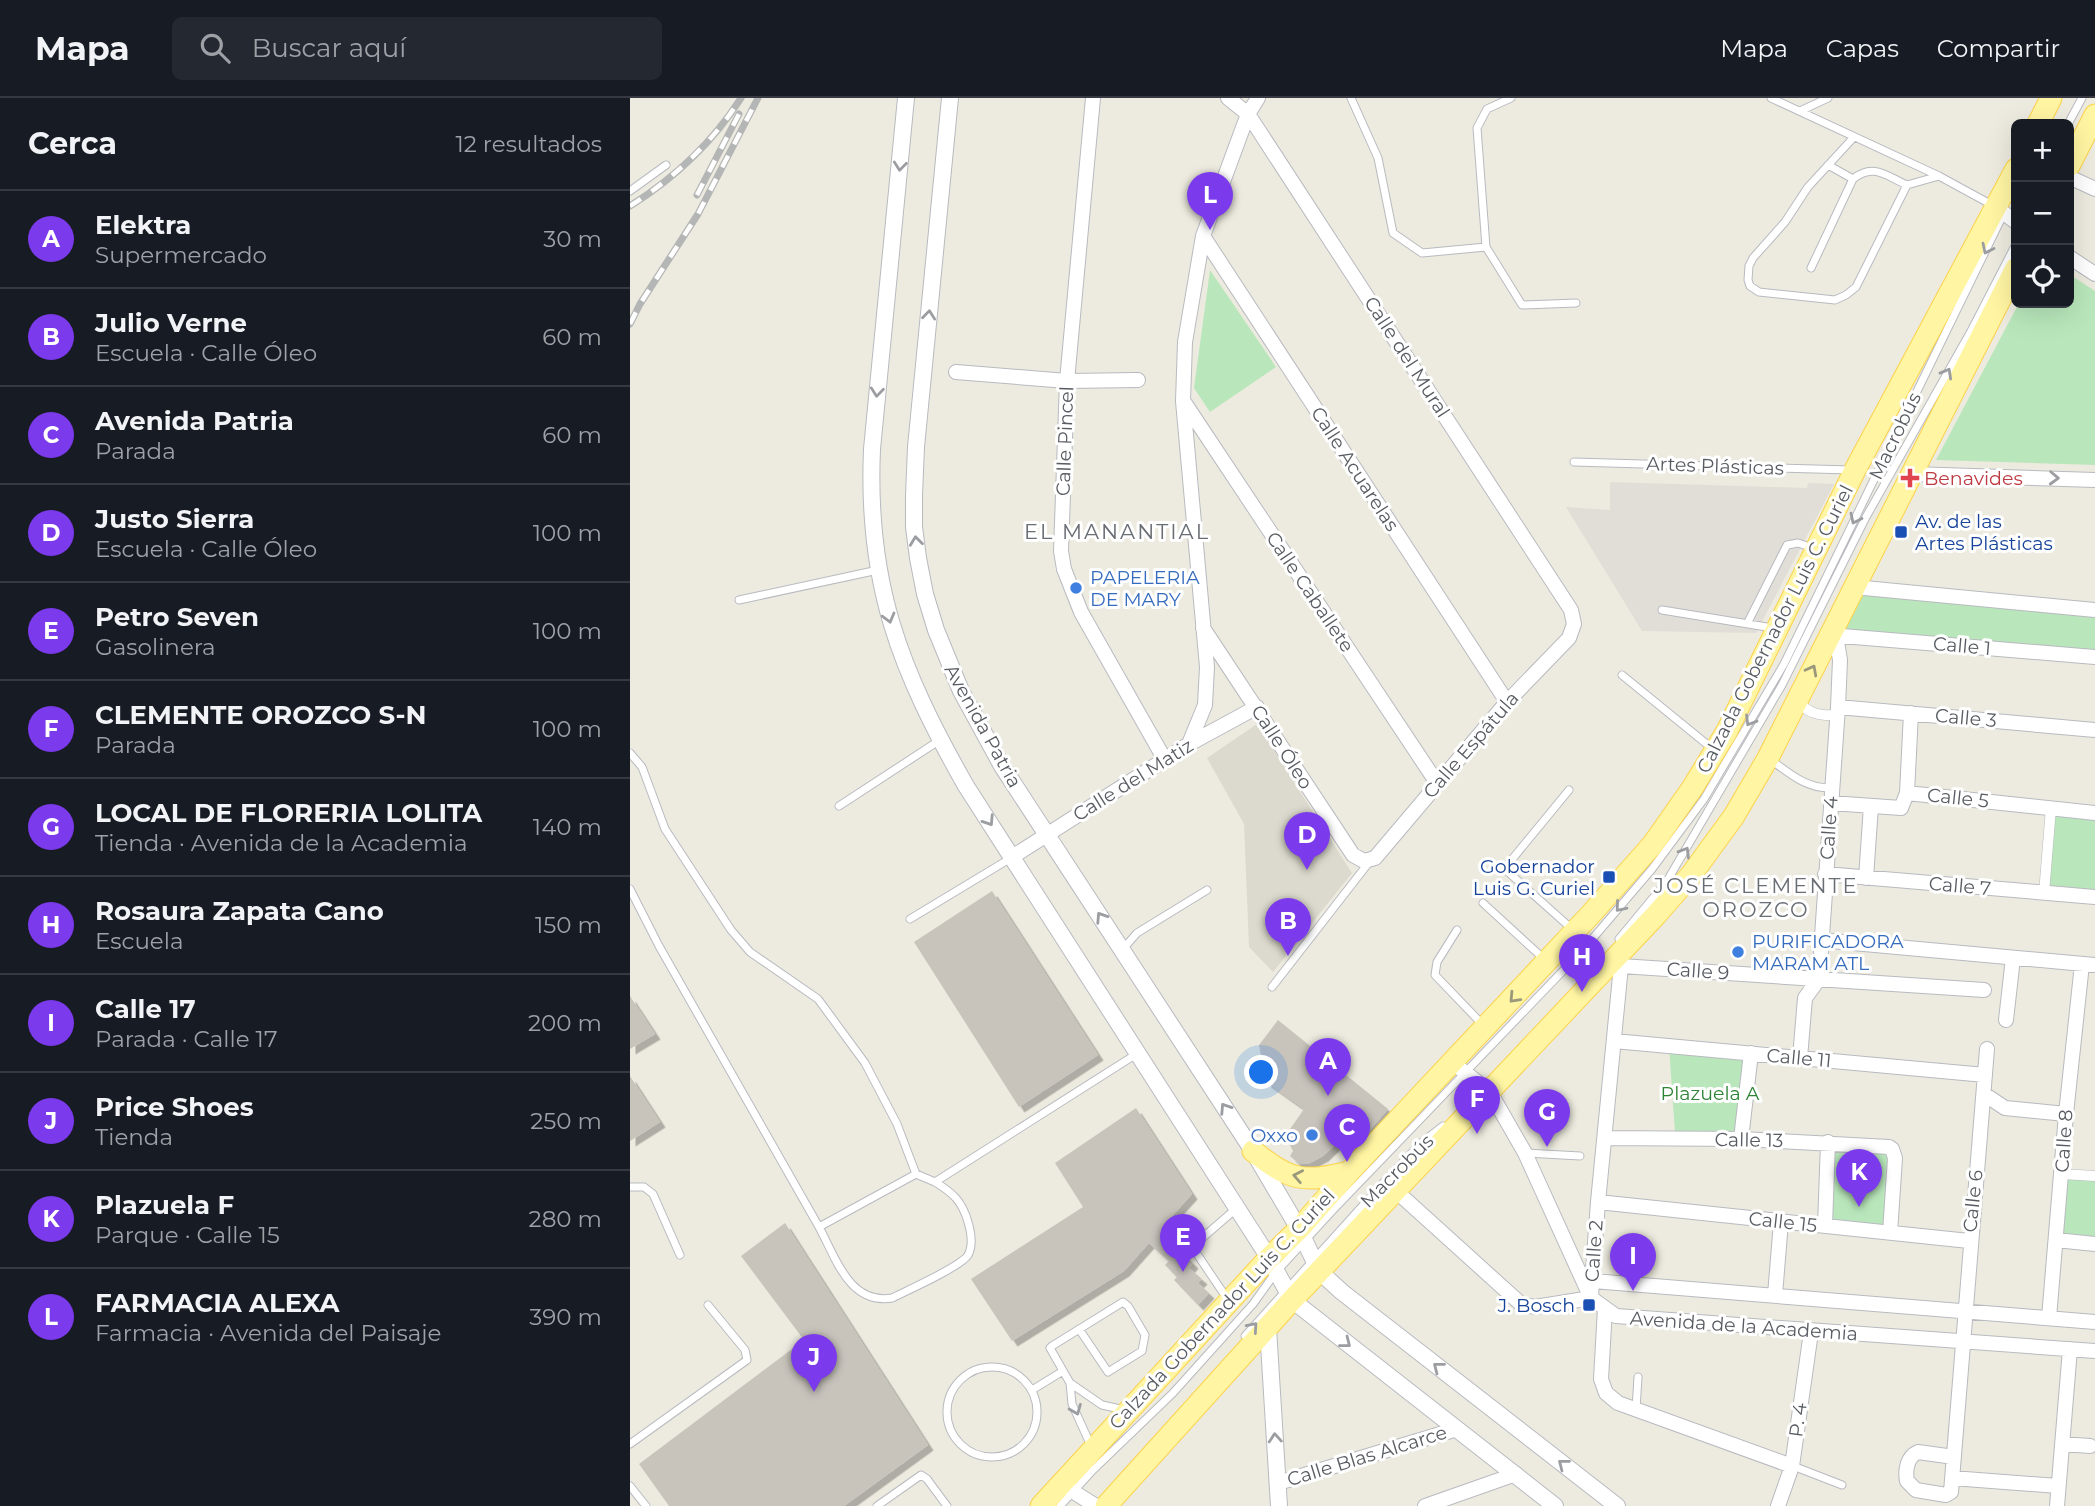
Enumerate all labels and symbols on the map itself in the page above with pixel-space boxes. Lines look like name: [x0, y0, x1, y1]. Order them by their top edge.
one-way arrow: [892, 160, 907, 172]
pin: L: [1187, 172, 1233, 230]
one-way arrow: [1981, 242, 1995, 254]
street label: Calle del Mural: [1359, 292, 1455, 422]
one-way arrow: [921, 309, 936, 320]
one-way arrow: [1939, 368, 1952, 380]
street label: Calle Pincel: [1052, 386, 1078, 496]
one-way arrow: [870, 387, 885, 398]
street label: Macrobús: [1864, 389, 1926, 483]
street label: Calle Acuarelas: [1306, 402, 1404, 536]
street label: Artes Plásticas: [1646, 452, 1784, 480]
place label: Benavides: [1924, 467, 2023, 490]
marker: Benavides: [1902, 470, 1918, 486]
one-way arrow: [2048, 471, 2059, 486]
street label: Calzada Gobernador Luis C. Curiel: [1692, 481, 1858, 777]
place label: Av. de las Artes Plásticas: [1915, 510, 2053, 555]
one-way arrow: [1849, 512, 1863, 524]
district label: EL MANANTIAL: [1024, 519, 1210, 544]
marker: Av. de las Artes Plásticas: [1893, 524, 1909, 540]
street label: Calle Caballete: [1261, 527, 1359, 657]
one-way arrow: [908, 536, 923, 547]
place label: PAPELERIA DE MARY: [1090, 566, 1200, 611]
marker: PAPELERIA DE MARY: [1068, 580, 1084, 596]
one-way arrow: [881, 612, 895, 624]
street label: Calle 1: [1932, 632, 1992, 660]
street label: Avenida Patria: [940, 660, 1026, 792]
one-way arrow: [1803, 665, 1817, 677]
street label: Calle Espátula: [1418, 687, 1524, 803]
street label: Calle Óleo: [1246, 701, 1318, 793]
street label: Calle 3: [1934, 704, 1998, 732]
one-way arrow: [1745, 713, 1758, 726]
street label: Calle del Matiz: [1069, 734, 1197, 826]
street label: Calle 5: [1926, 783, 1990, 813]
street label: Calle 4: [1815, 795, 1843, 861]
pin: D: [1284, 812, 1330, 870]
one-way arrow: [980, 813, 993, 826]
one-way arrow: [1677, 846, 1690, 859]
place label: Gobernador Luis G. Curiel: [1473, 855, 1595, 900]
marker: Gobernador Luis G. Curiel: [1601, 869, 1617, 885]
street label: Calle 7: [1928, 872, 1992, 900]
district label: JOSÉ CLEMENTE OROZCO: [1652, 873, 1859, 922]
pin: B: [1265, 898, 1311, 956]
one-way arrow: [1616, 898, 1628, 911]
one-way arrow: [1097, 912, 1110, 925]
place label: PURIFICADORA MARAM ATL: [1752, 930, 1904, 975]
pin: H: [1559, 934, 1605, 992]
marker: PURIFICADORA MARAM ATL: [1730, 944, 1746, 960]
street label: Calle 9: [1666, 957, 1730, 985]
one-way arrow: [1510, 990, 1522, 1003]
pin: A: [1305, 1038, 1351, 1096]
street label: Calle 11: [1766, 1044, 1832, 1072]
your location: [1244, 1055, 1278, 1089]
pin: F: [1454, 1076, 1500, 1134]
park label: Plazuela A: [1661, 1082, 1760, 1105]
pin: G: [1524, 1089, 1570, 1147]
one-way arrow: [1221, 1103, 1234, 1116]
pin: C: [1324, 1104, 1370, 1162]
street label: Calle 8: [2050, 1109, 2078, 1173]
place label: Oxxo: [1250, 1124, 1298, 1147]
marker: Oxxo: [1304, 1127, 1320, 1143]
street label: Calle 13: [1714, 1128, 1784, 1152]
street label: Macrobús: [1356, 1130, 1438, 1212]
pin: K: [1836, 1149, 1882, 1207]
one-way arrow: [1292, 1169, 1304, 1184]
street label: Calle 6: [1958, 1169, 1988, 1233]
street label: Calzada Gobernador Luis C. Curiel: [1104, 1184, 1340, 1434]
street label: Calle 15: [1748, 1207, 1819, 1237]
pin: E: [1160, 1214, 1206, 1272]
street label: Calle 2: [1580, 1219, 1608, 1283]
pin: I: [1610, 1233, 1656, 1291]
place label: J. Bosch: [1497, 1294, 1575, 1317]
marker: J. Bosch: [1581, 1297, 1597, 1313]
street label: Avenida de la Academia: [1629, 1307, 1859, 1345]
one-way arrow: [1245, 1323, 1257, 1336]
pin: J: [791, 1334, 837, 1392]
one-way arrow: [1339, 1334, 1351, 1347]
one-way arrow: [1433, 1363, 1446, 1376]
street label: P. 4: [1784, 1401, 1812, 1439]
one-way arrow: [1067, 1404, 1081, 1416]
street label: Calle Blas Alcarce: [1284, 1421, 1450, 1491]
one-way arrow: [1268, 1432, 1283, 1443]
one-way arrow: [1559, 1460, 1571, 1473]

